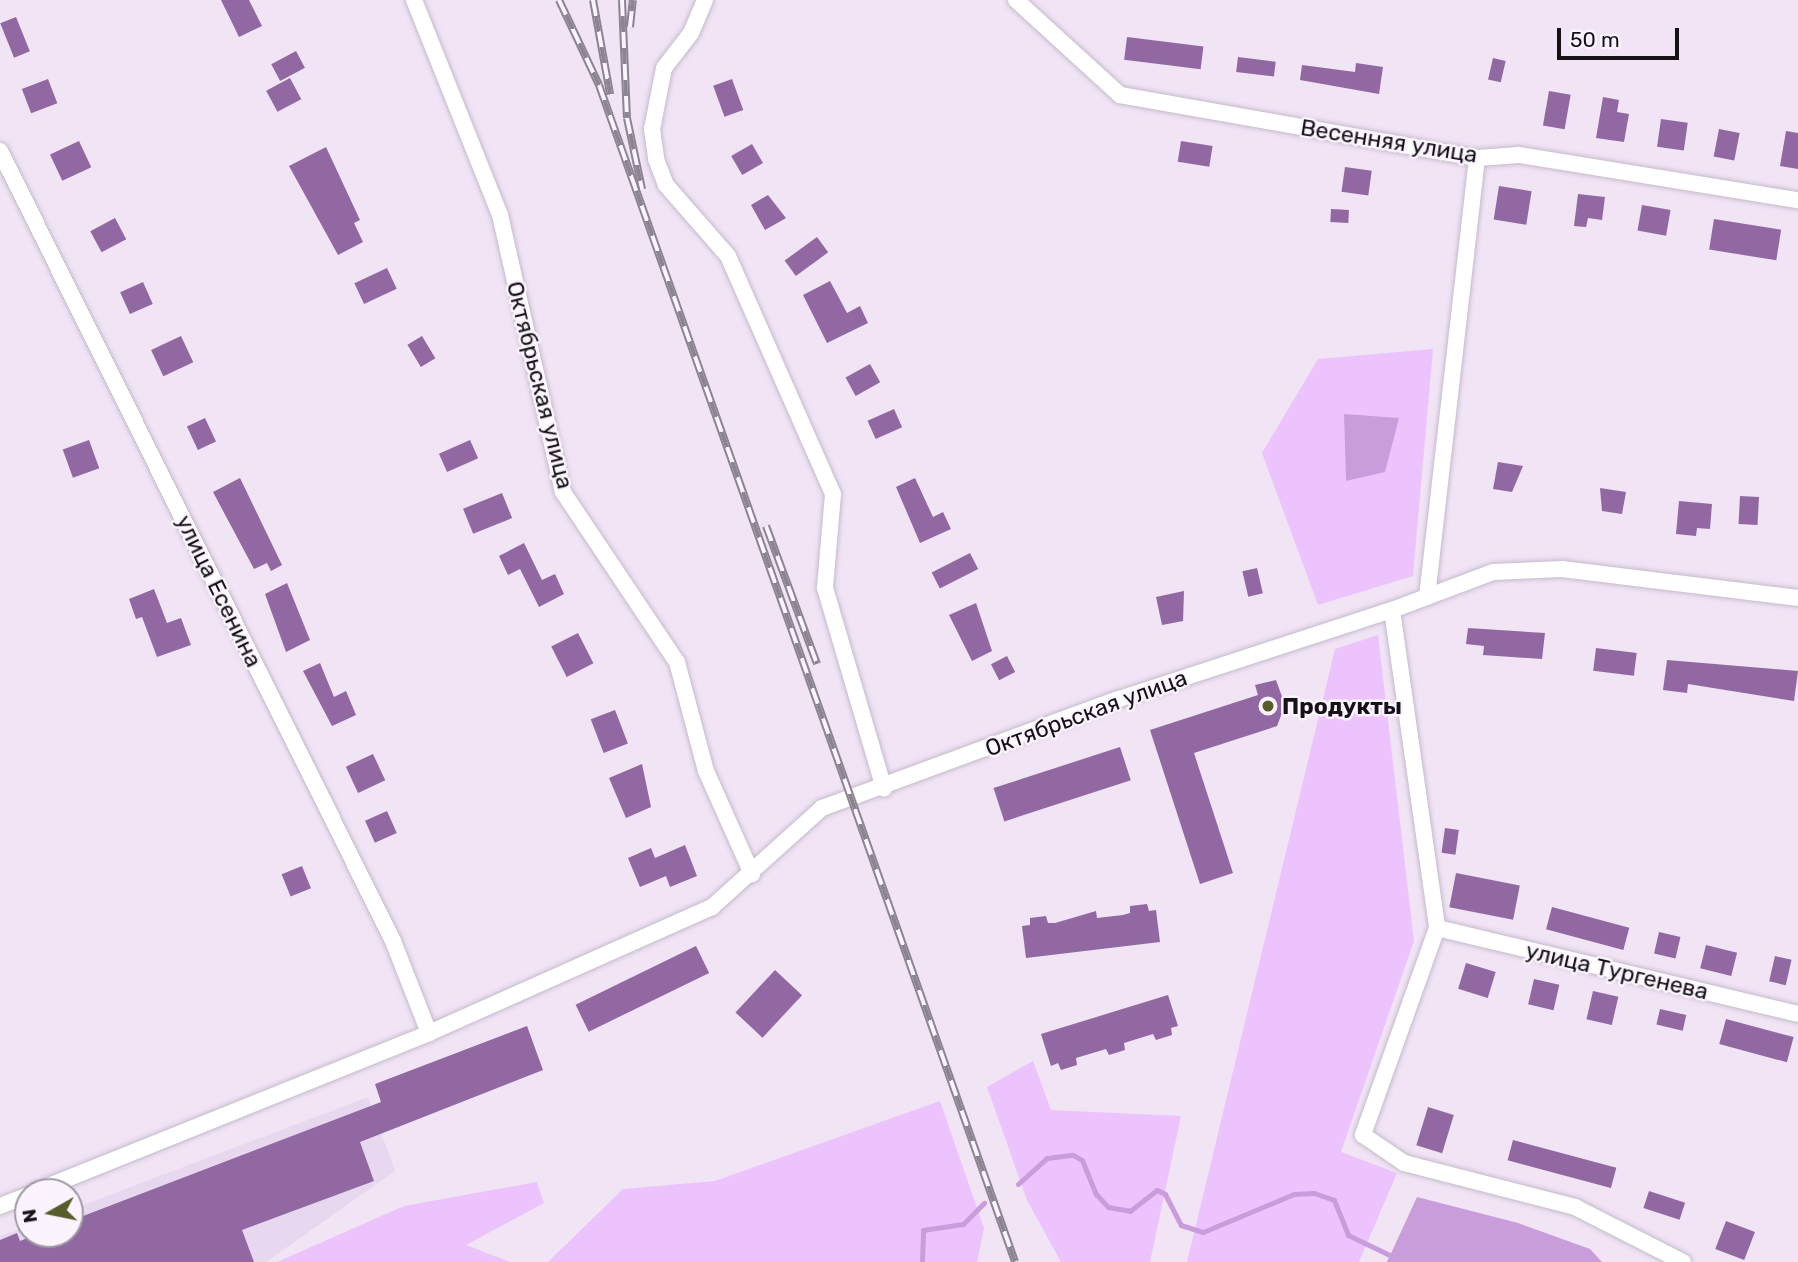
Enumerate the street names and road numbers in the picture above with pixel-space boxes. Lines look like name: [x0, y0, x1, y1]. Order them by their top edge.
street label: Весенняя улица: [1299, 113, 1479, 169]
street label: Октябрьская улица: [501, 278, 579, 492]
street label: улица Есенина: [170, 510, 268, 672]
street label: Октябрьская улица: [981, 664, 1191, 762]
street label: улица Тургенева: [1523, 937, 1711, 1005]

